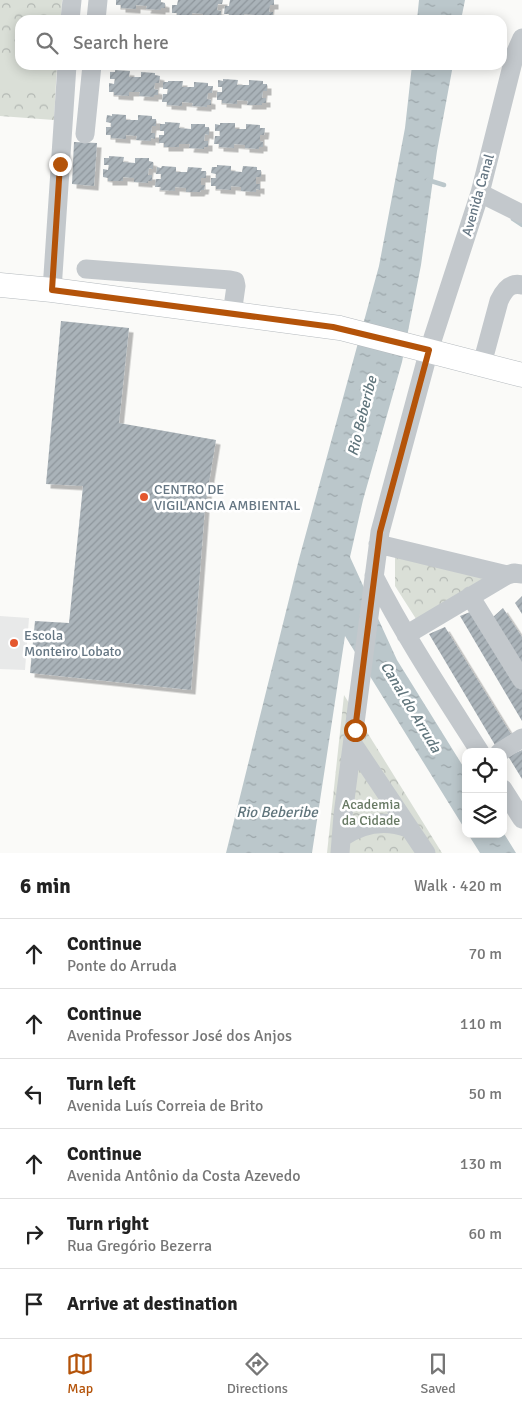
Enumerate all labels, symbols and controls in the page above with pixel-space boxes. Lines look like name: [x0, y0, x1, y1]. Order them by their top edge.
search box: [15, 15, 507, 70]
icon: search: [33, 29, 61, 57]
text: Search here: [73, 31, 169, 55]
street label: Avenida Canal: [458, 152, 498, 238]
route end: [49, 153, 72, 176]
water label: Rio Beberibe: [343, 373, 381, 458]
place label: CENTRO DE VIGILANCIA AMBIENTAL: [154, 481, 300, 514]
marker: CENTRO DE VIGILANCIA AMBIENTAL: [138, 491, 150, 503]
place label: Escola Monteiro Lobato: [24, 627, 122, 660]
marker: Escola Monteiro Lobato: [8, 637, 20, 649]
water label: Canal do Arruda: [377, 658, 445, 756]
route start: [344, 719, 367, 742]
map controls: [462, 748, 507, 838]
button: locate: [462, 748, 507, 793]
button: layers: [462, 793, 507, 838]
park label: Academia da Cidade: [342, 796, 400, 829]
water label: Rio Beberibe: [236, 803, 319, 821]
text: 6 min: [20, 873, 71, 899]
text: Walk · 420 m: [414, 876, 502, 896]
text: Continue: [67, 932, 142, 956]
icon: ahead: [20, 940, 48, 968]
text: 70 m: [468, 944, 502, 964]
text: Ponte do Arruda: [67, 956, 177, 976]
text: Continue: [67, 1002, 142, 1026]
icon: ahead: [20, 1010, 48, 1038]
text: 110 m: [460, 1014, 502, 1034]
text: Avenida Professor José dos Anjos: [67, 1026, 292, 1046]
text: Turn left: [67, 1072, 136, 1096]
icon: left: [20, 1080, 48, 1108]
text: 50 m: [468, 1084, 502, 1104]
text: Avenida Luís Correia de Brito: [67, 1096, 263, 1116]
text: Continue: [67, 1142, 142, 1166]
icon: ahead: [20, 1150, 48, 1178]
text: 130 m: [460, 1154, 502, 1174]
text: Avenida Antônio da Costa Azevedo: [67, 1166, 301, 1186]
text: Turn right: [67, 1212, 149, 1236]
icon: right: [20, 1220, 48, 1248]
text: 60 m: [468, 1224, 502, 1244]
text: Rua Gregório Bezerra: [67, 1236, 212, 1256]
icon: arrive: [20, 1290, 48, 1318]
text: Arrive at destination: [67, 1292, 238, 1316]
tab: Map: [66, 1350, 94, 1397]
tab: Directions: [227, 1350, 288, 1397]
tab: Saved: [420, 1350, 456, 1397]

